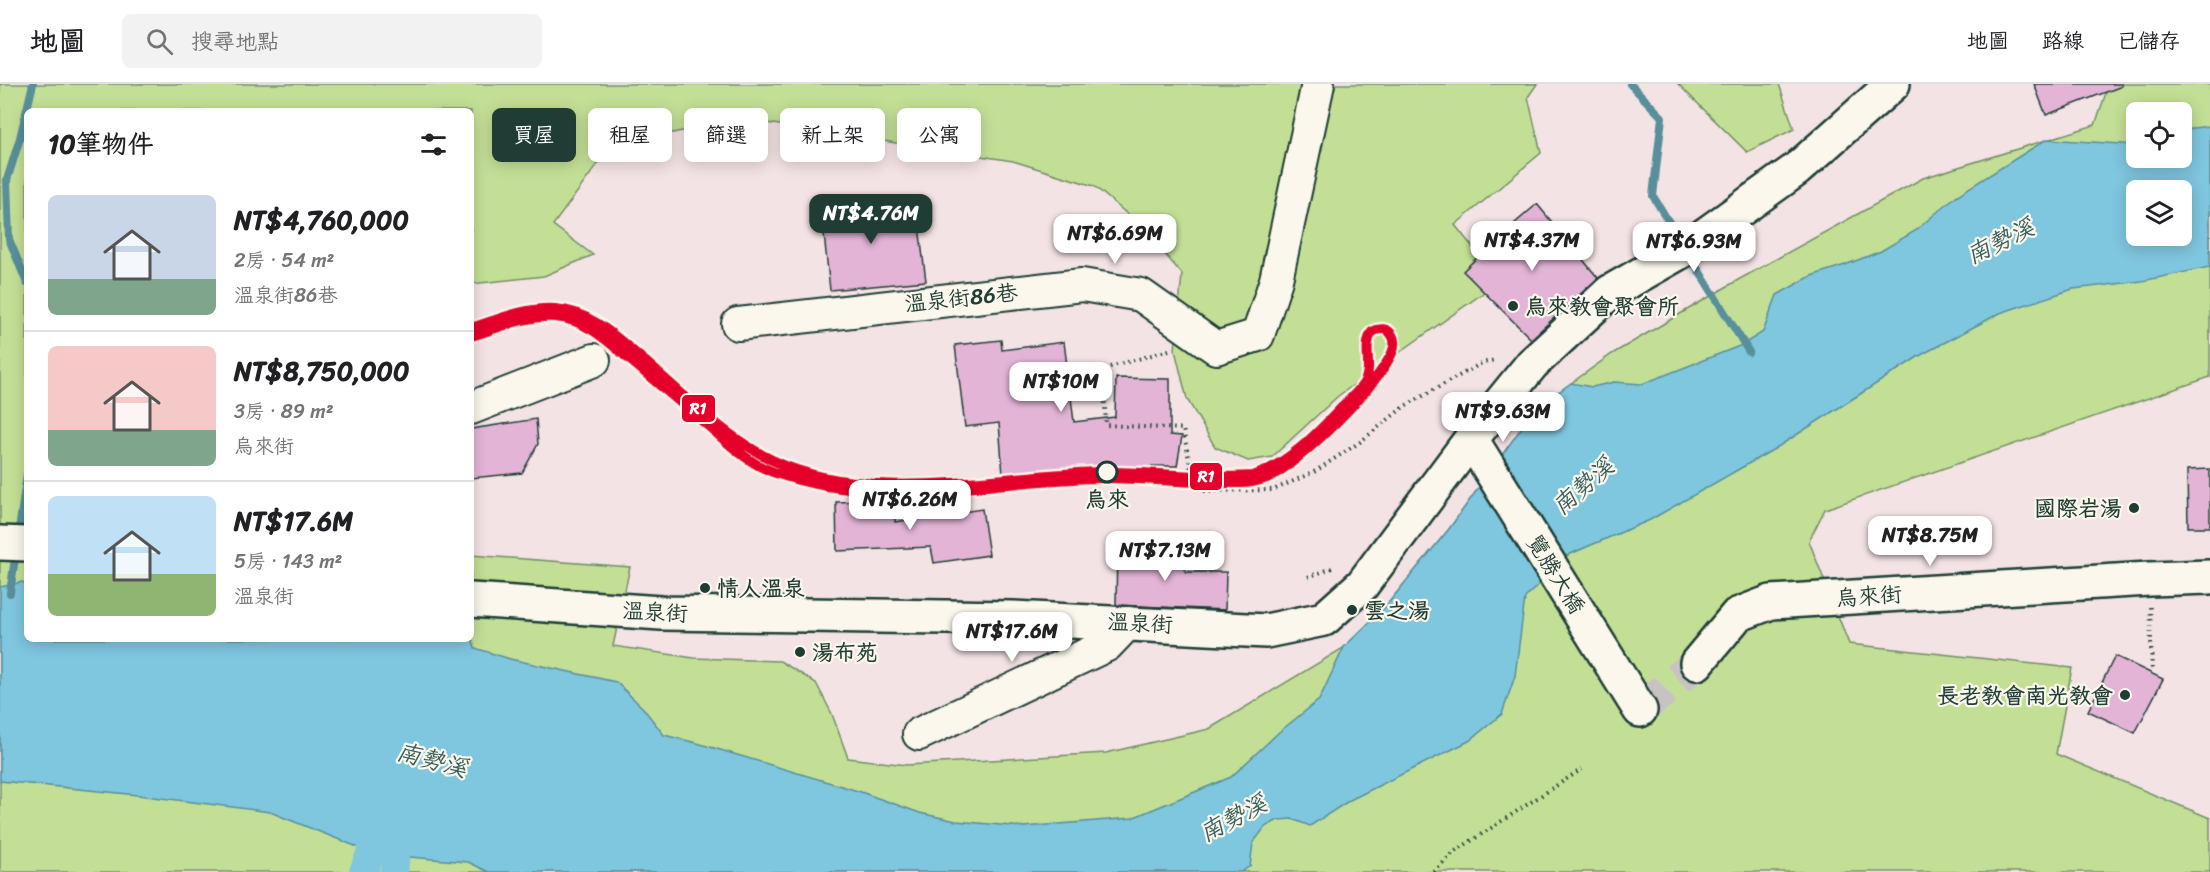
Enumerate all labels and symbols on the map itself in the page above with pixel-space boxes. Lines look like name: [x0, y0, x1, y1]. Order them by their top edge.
pin: NT$4.76M: [809, 194, 933, 245]
water label: 南勢溪: [1958, 205, 2043, 276]
pin: NT$6.69M: [1053, 214, 1177, 265]
pin: NT$4.37M: [1470, 221, 1594, 272]
pin: NT$6.93M: [1632, 222, 1756, 273]
street label: 溫泉街86巷: [902, 273, 1020, 323]
place label: 烏來教會聚會所: [1525, 287, 1679, 326]
marker: 烏來教會聚會所: [1506, 299, 1520, 313]
pin: NT$10M: [1012, 362, 1110, 413]
pin: NT$9.63M: [1441, 392, 1565, 443]
line badge: R1: [681, 394, 716, 423]
text: R1: [689, 394, 706, 423]
water label: 南勢溪: [1542, 445, 1625, 525]
marker: 烏來: [1096, 461, 1118, 483]
line badge: R1: [1189, 462, 1223, 491]
text: R1: [1197, 462, 1214, 491]
pin: NT$6.26M: [848, 480, 972, 531]
place label: 烏來: [1085, 480, 1129, 519]
place label: 國際岩湯: [2034, 489, 2122, 528]
marker: 國際岩湯: [2127, 501, 2141, 515]
pin: NT$8.75M: [1868, 516, 1992, 567]
street label: 覽勝大橋: [1516, 526, 1596, 622]
pin: NT$7.13M: [1103, 531, 1227, 582]
place label: 情人溫泉: [717, 569, 805, 608]
street label: 烏來街: [1835, 574, 1903, 618]
marker: 情人溫泉: [698, 581, 712, 595]
street label: 溫泉街: [621, 591, 689, 633]
place label: 雲之湯: [1364, 591, 1430, 630]
street label: 溫泉街: [1106, 602, 1174, 644]
marker: 雲之湯: [1345, 603, 1359, 617]
pin: NT$17.6M: [950, 612, 1074, 663]
place label: 湯布苑: [812, 633, 878, 672]
marker: 湯布苑: [793, 645, 807, 659]
place label: 長老教會南光教會: [1937, 676, 2113, 715]
marker: 長老教會南光教會: [2118, 688, 2132, 702]
water label: 南勢溪: [392, 730, 474, 790]
water label: 南勢溪: [1191, 782, 1276, 853]

